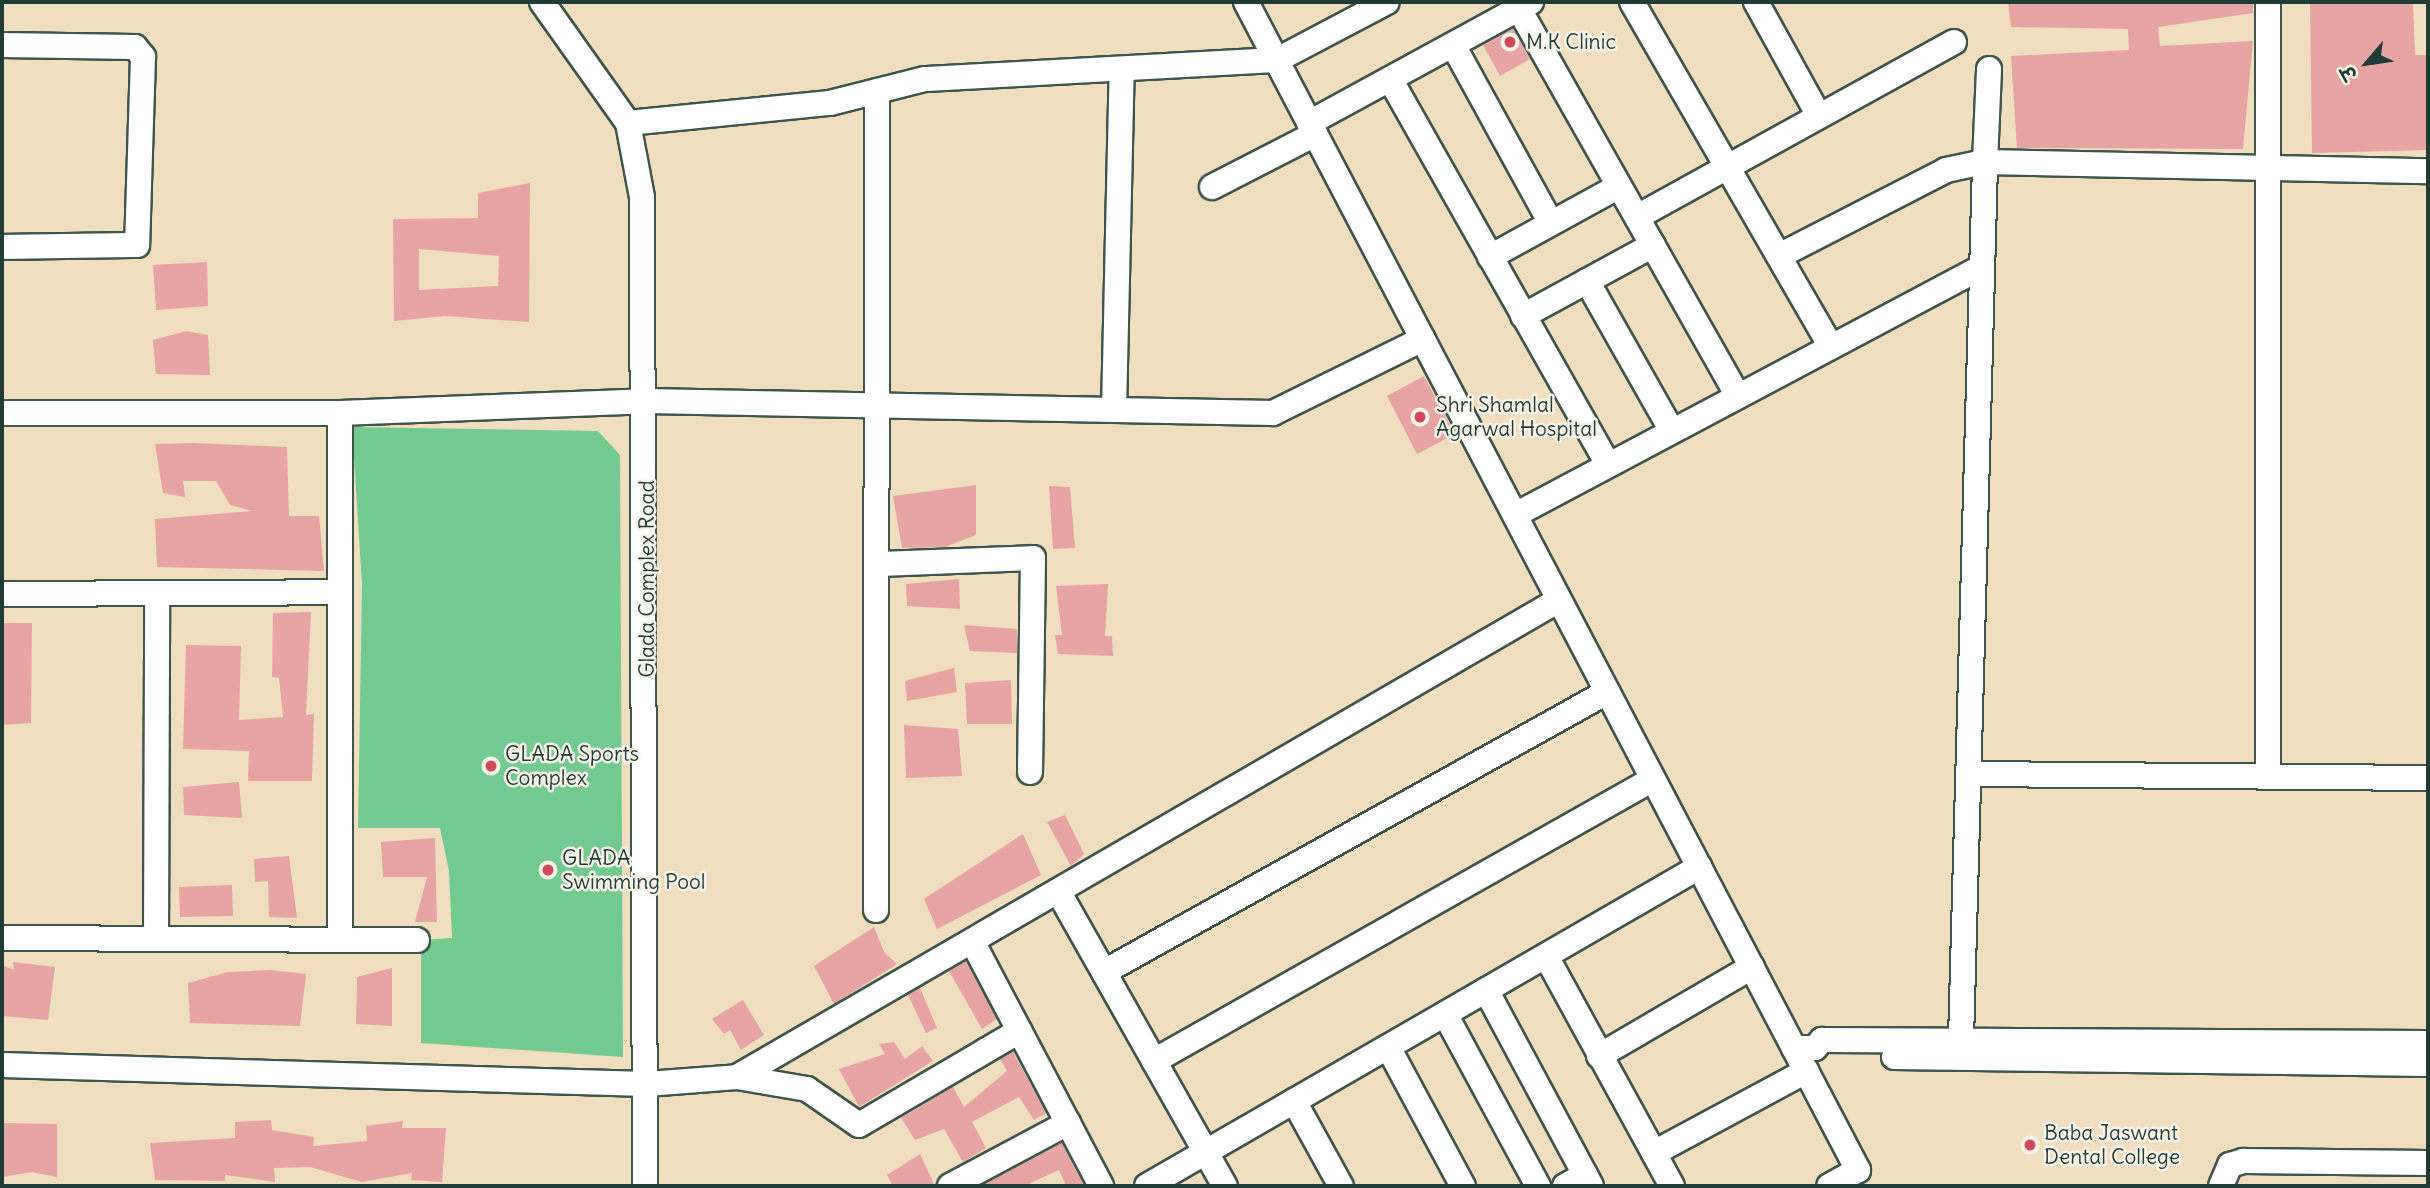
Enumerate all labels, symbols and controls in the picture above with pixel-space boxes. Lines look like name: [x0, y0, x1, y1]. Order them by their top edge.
north arrow: [2332, 28, 2402, 98]
place label: M.K Clinic: [1526, 29, 1616, 55]
marker: M.K Clinic: [1500, 32, 1520, 52]
text: उ: [2335, 62, 2362, 85]
place label: Shri Shamlal Agarwal Hospital: [1436, 392, 1597, 442]
marker: Shri Shamlal Agarwal Hospital: [1410, 407, 1430, 427]
street label: Glada Complex Road: [634, 480, 660, 678]
place label: GLADA Sports Complex: [505, 741, 639, 791]
marker: GLADA Sports Complex: [483, 758, 499, 774]
place label: GLADA Swimming Pool: [562, 845, 706, 895]
marker: GLADA Swimming Pool: [540, 862, 556, 878]
place label: Baba Jaswant Dental College: [2044, 1120, 2180, 1170]
marker: Baba Jaswant Dental College: [2022, 1137, 2038, 1153]

